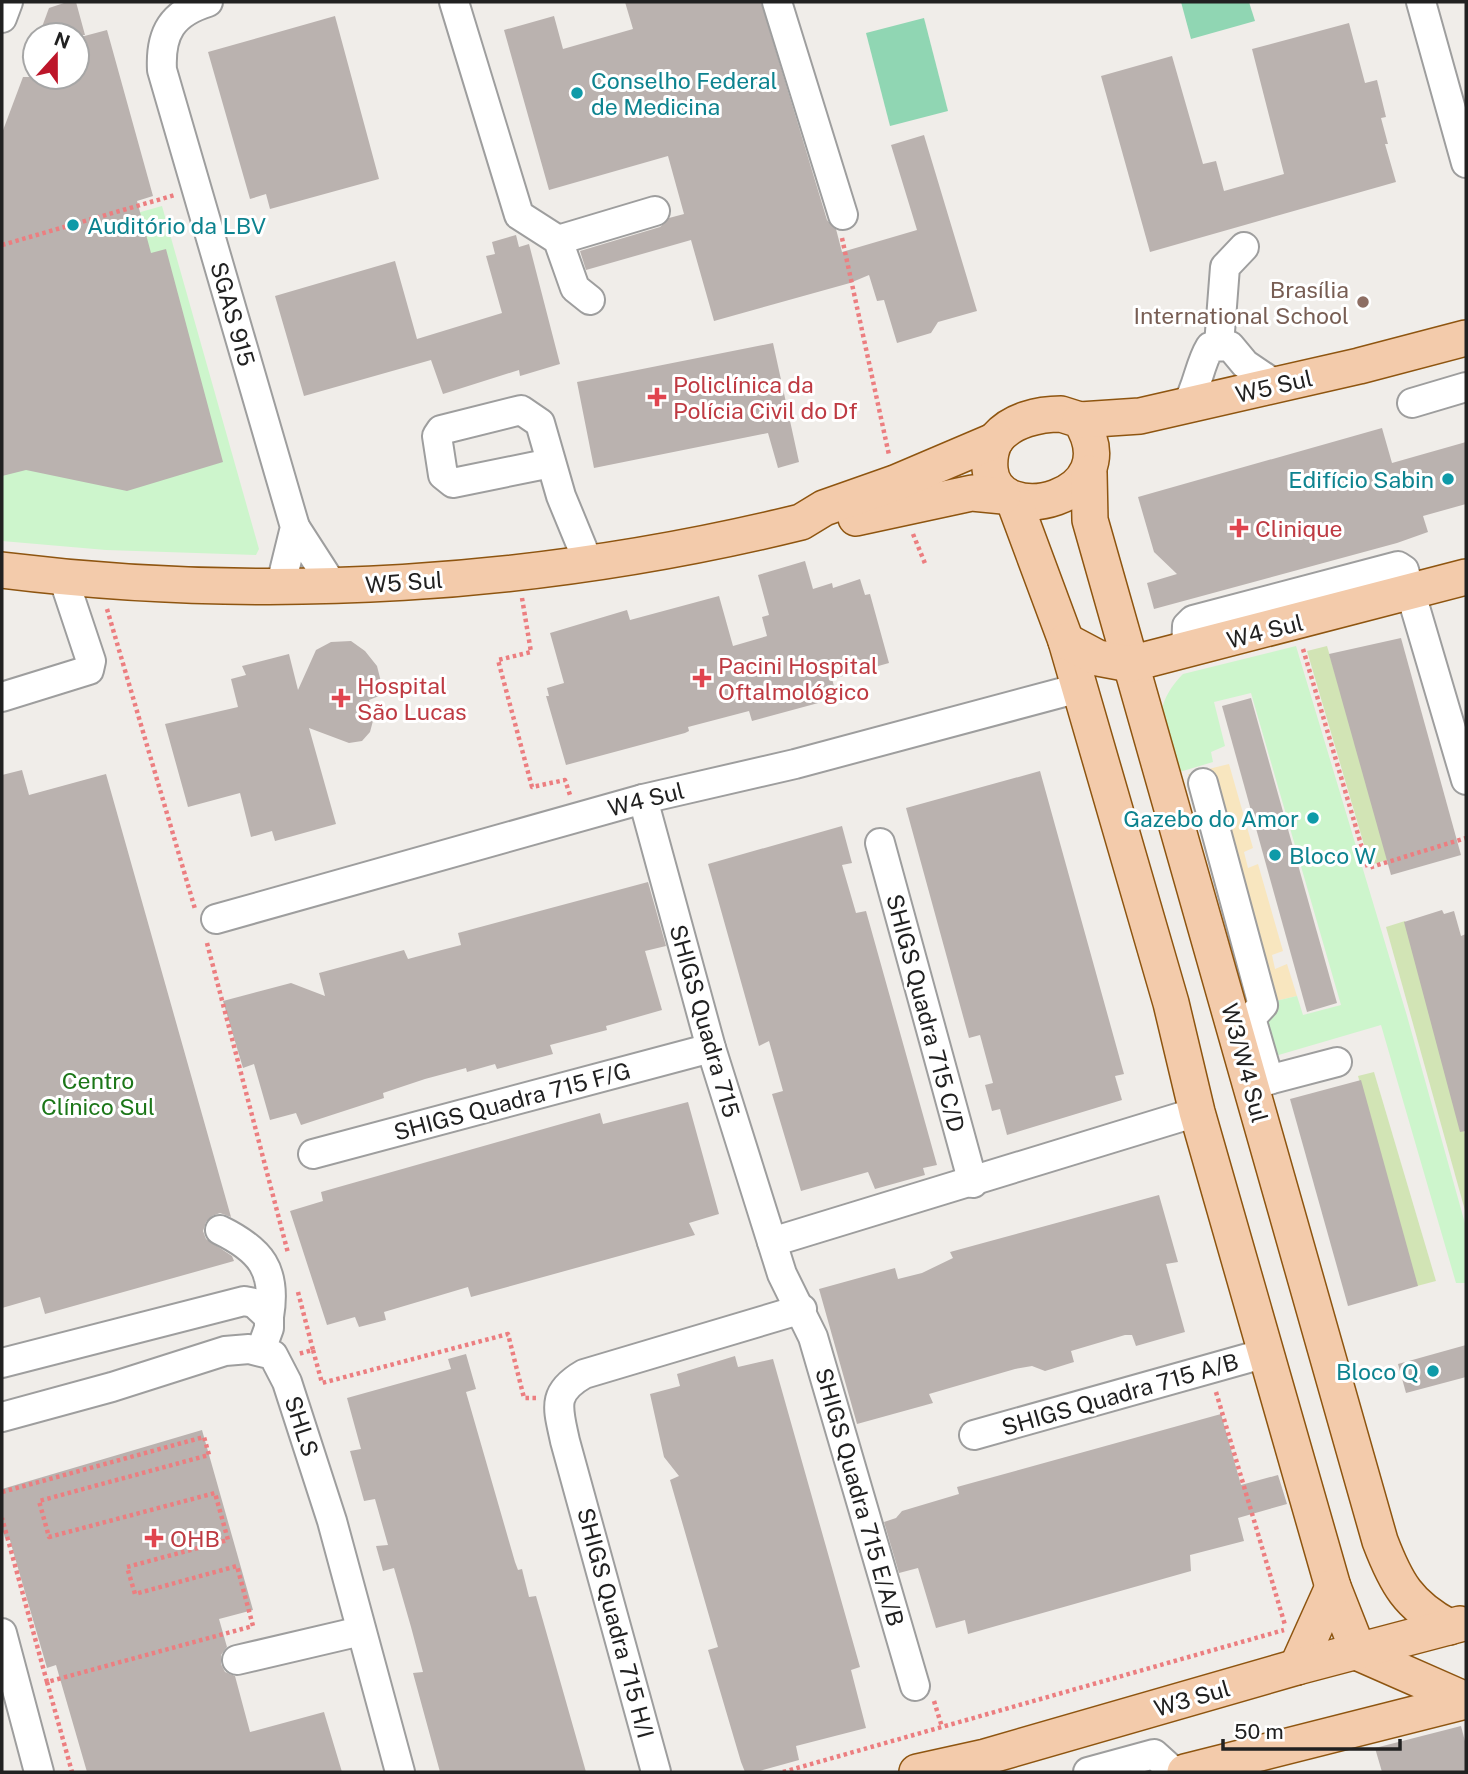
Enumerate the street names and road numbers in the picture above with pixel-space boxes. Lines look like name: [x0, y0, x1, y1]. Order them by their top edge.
street label: SGAS 915: [205, 259, 261, 369]
street label: W5 Sul: [1233, 364, 1315, 408]
street label: W5 Sul: [364, 566, 444, 598]
street label: W4 Sul: [1224, 608, 1306, 654]
street label: W4 Sul: [605, 776, 687, 822]
street label: SHIGS Quadra 715 C/D: [881, 891, 971, 1135]
street label: SHIGS Quadra 715: [665, 921, 745, 1121]
street label: W3/W4 Sul: [1216, 1000, 1274, 1126]
street label: SHIGS Quadra 715 F/G: [391, 1056, 633, 1146]
street label: SHIGS Quadra 715 A/B: [999, 1347, 1241, 1441]
street label: SHIGS Quadra 715 E/A/B: [810, 1365, 910, 1629]
street label: SHLS: [280, 1392, 324, 1460]
street label: SHIGS Quadra 715 H/I: [572, 1505, 660, 1741]
street label: W3 Sul: [1151, 1674, 1233, 1722]

